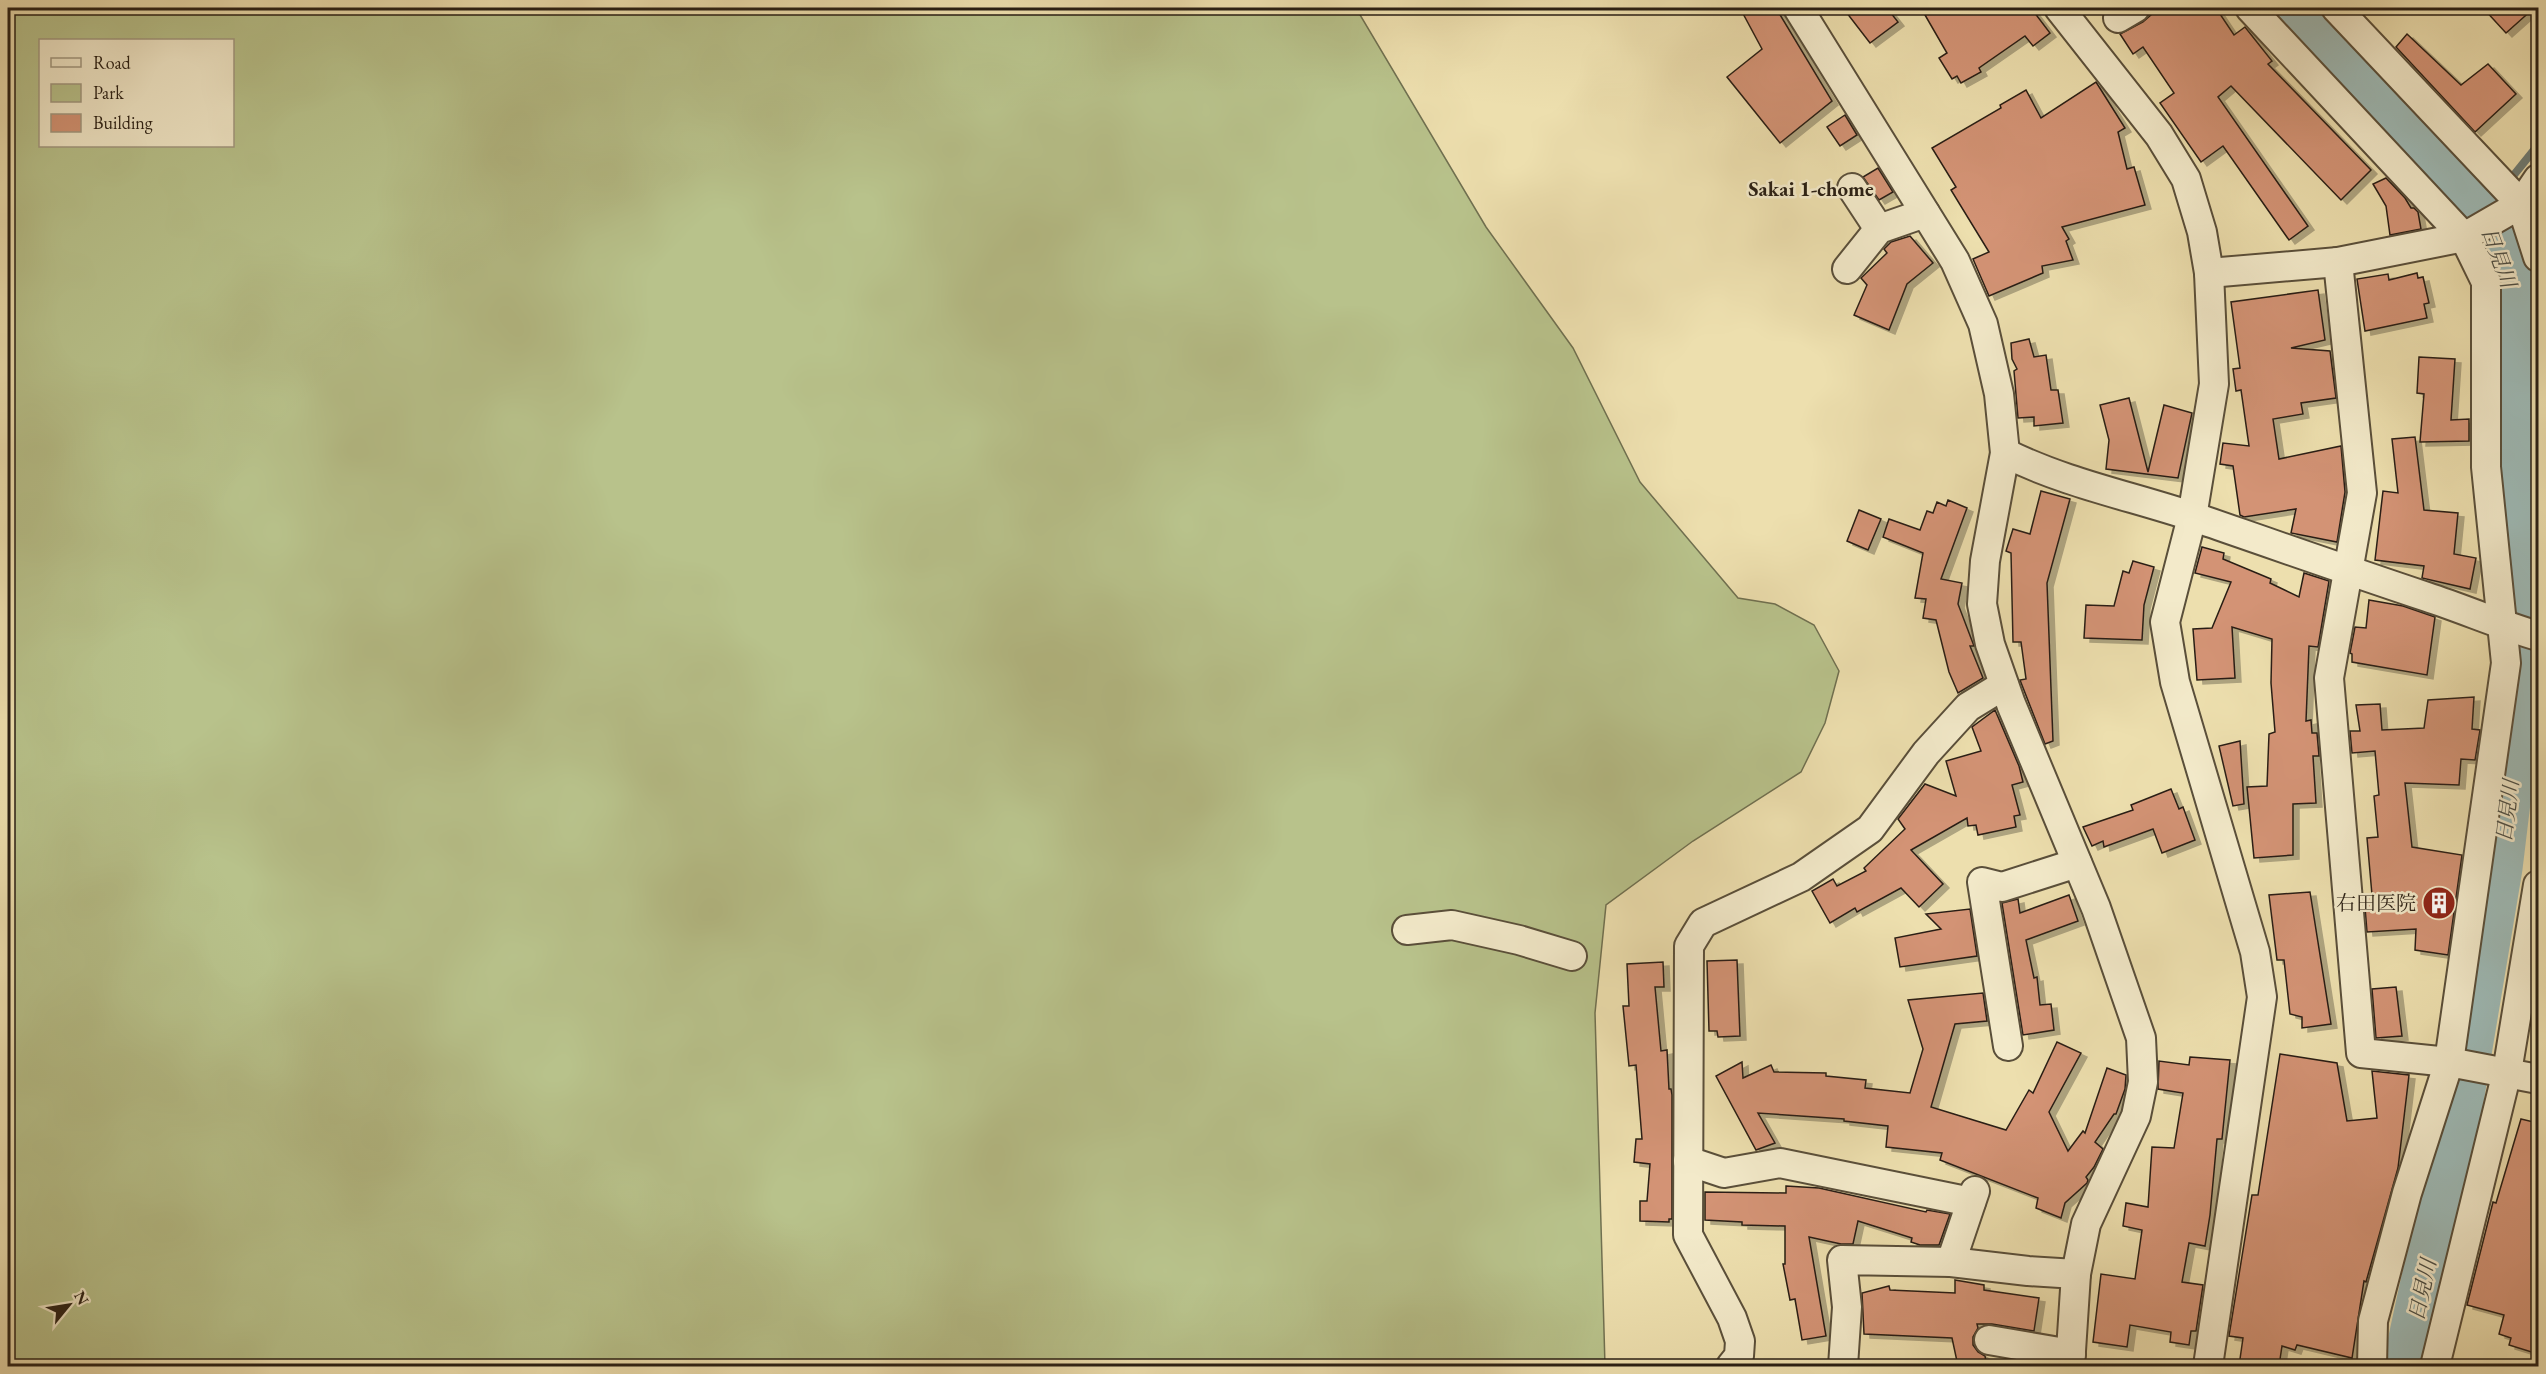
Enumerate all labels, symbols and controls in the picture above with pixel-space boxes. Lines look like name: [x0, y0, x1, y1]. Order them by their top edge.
legend: [39, 39, 234, 147]
text: Road: [93, 51, 132, 74]
text: Park: [93, 81, 124, 104]
text: Building: [93, 111, 153, 134]
district label: Sakai 1-chome: [1748, 175, 1874, 202]
water label: 日見川: [2476, 223, 2523, 293]
water label: 日見川: [2490, 776, 2524, 844]
building icon: 右田医院: [2421, 885, 2457, 921]
place label: 右田医院: [2336, 890, 2416, 916]
water label: 日見川: [2402, 1254, 2442, 1324]
north arrow: [39, 1275, 99, 1335]
text: N: [69, 1287, 94, 1309]

